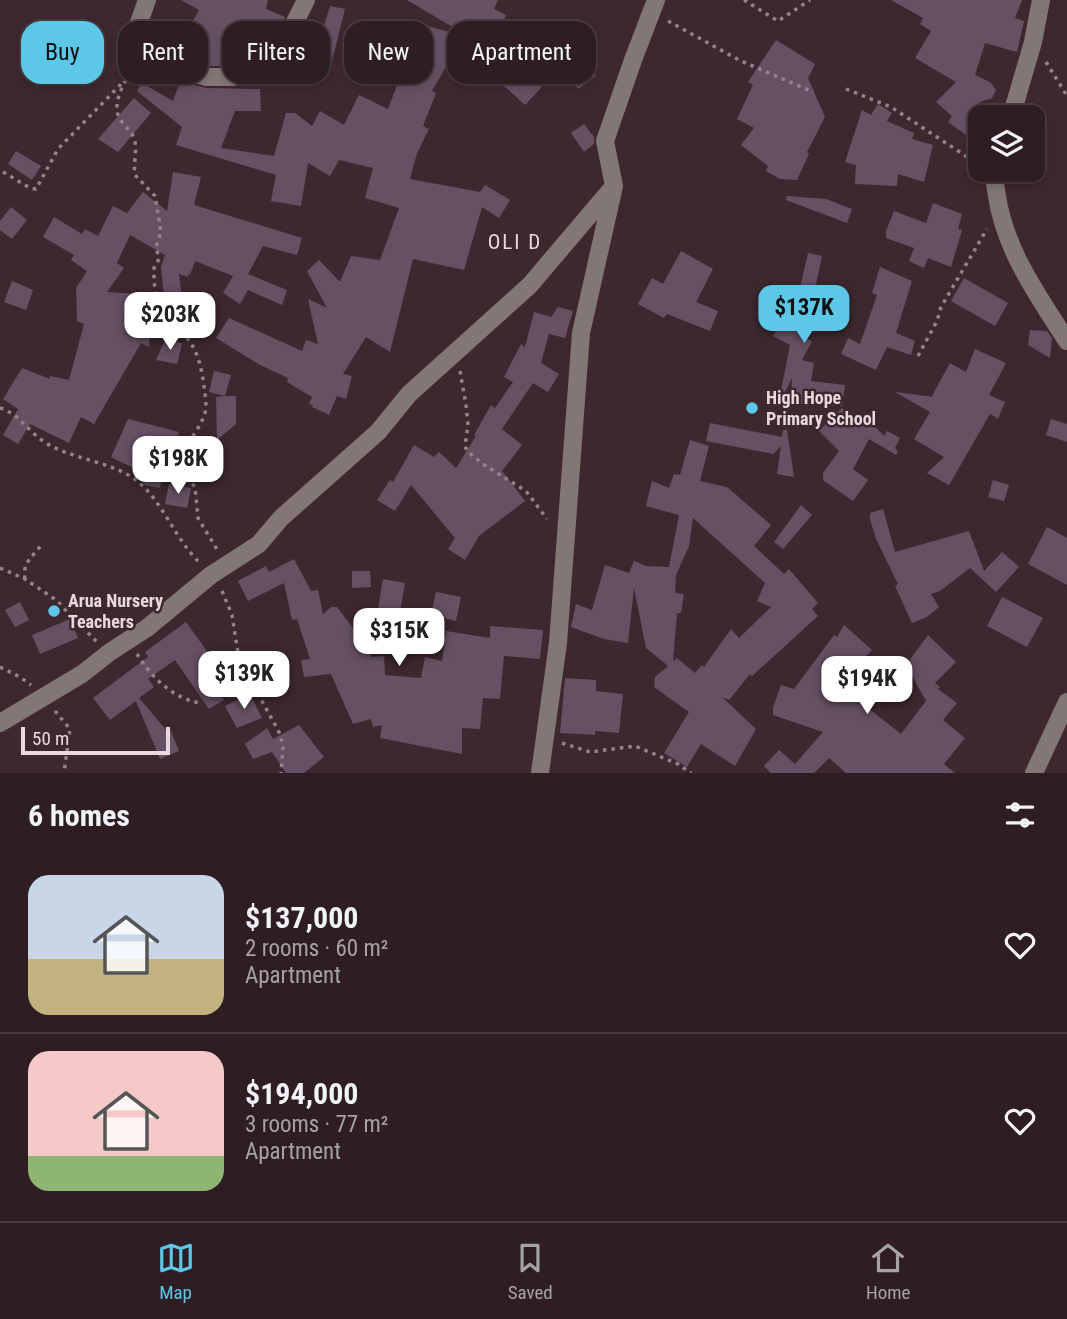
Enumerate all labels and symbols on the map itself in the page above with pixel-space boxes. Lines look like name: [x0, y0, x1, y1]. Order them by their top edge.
district label: OLI D: [488, 230, 542, 254]
pin: $137K: [755, 286, 853, 345]
pin: $203K: [121, 292, 219, 352]
place label: High Hope Primary School: [766, 387, 876, 429]
marker: High Hope Primary School: [744, 400, 760, 416]
pin: $198K: [129, 436, 227, 496]
place label: Arua Nursery Teachers: [68, 590, 163, 632]
marker: Arua Nursery Teachers: [46, 603, 62, 619]
pin: $315K: [350, 608, 448, 668]
pin: $139K: [195, 652, 293, 711]
pin: $194K: [818, 656, 916, 716]
scale bar: [21, 724, 170, 756]

